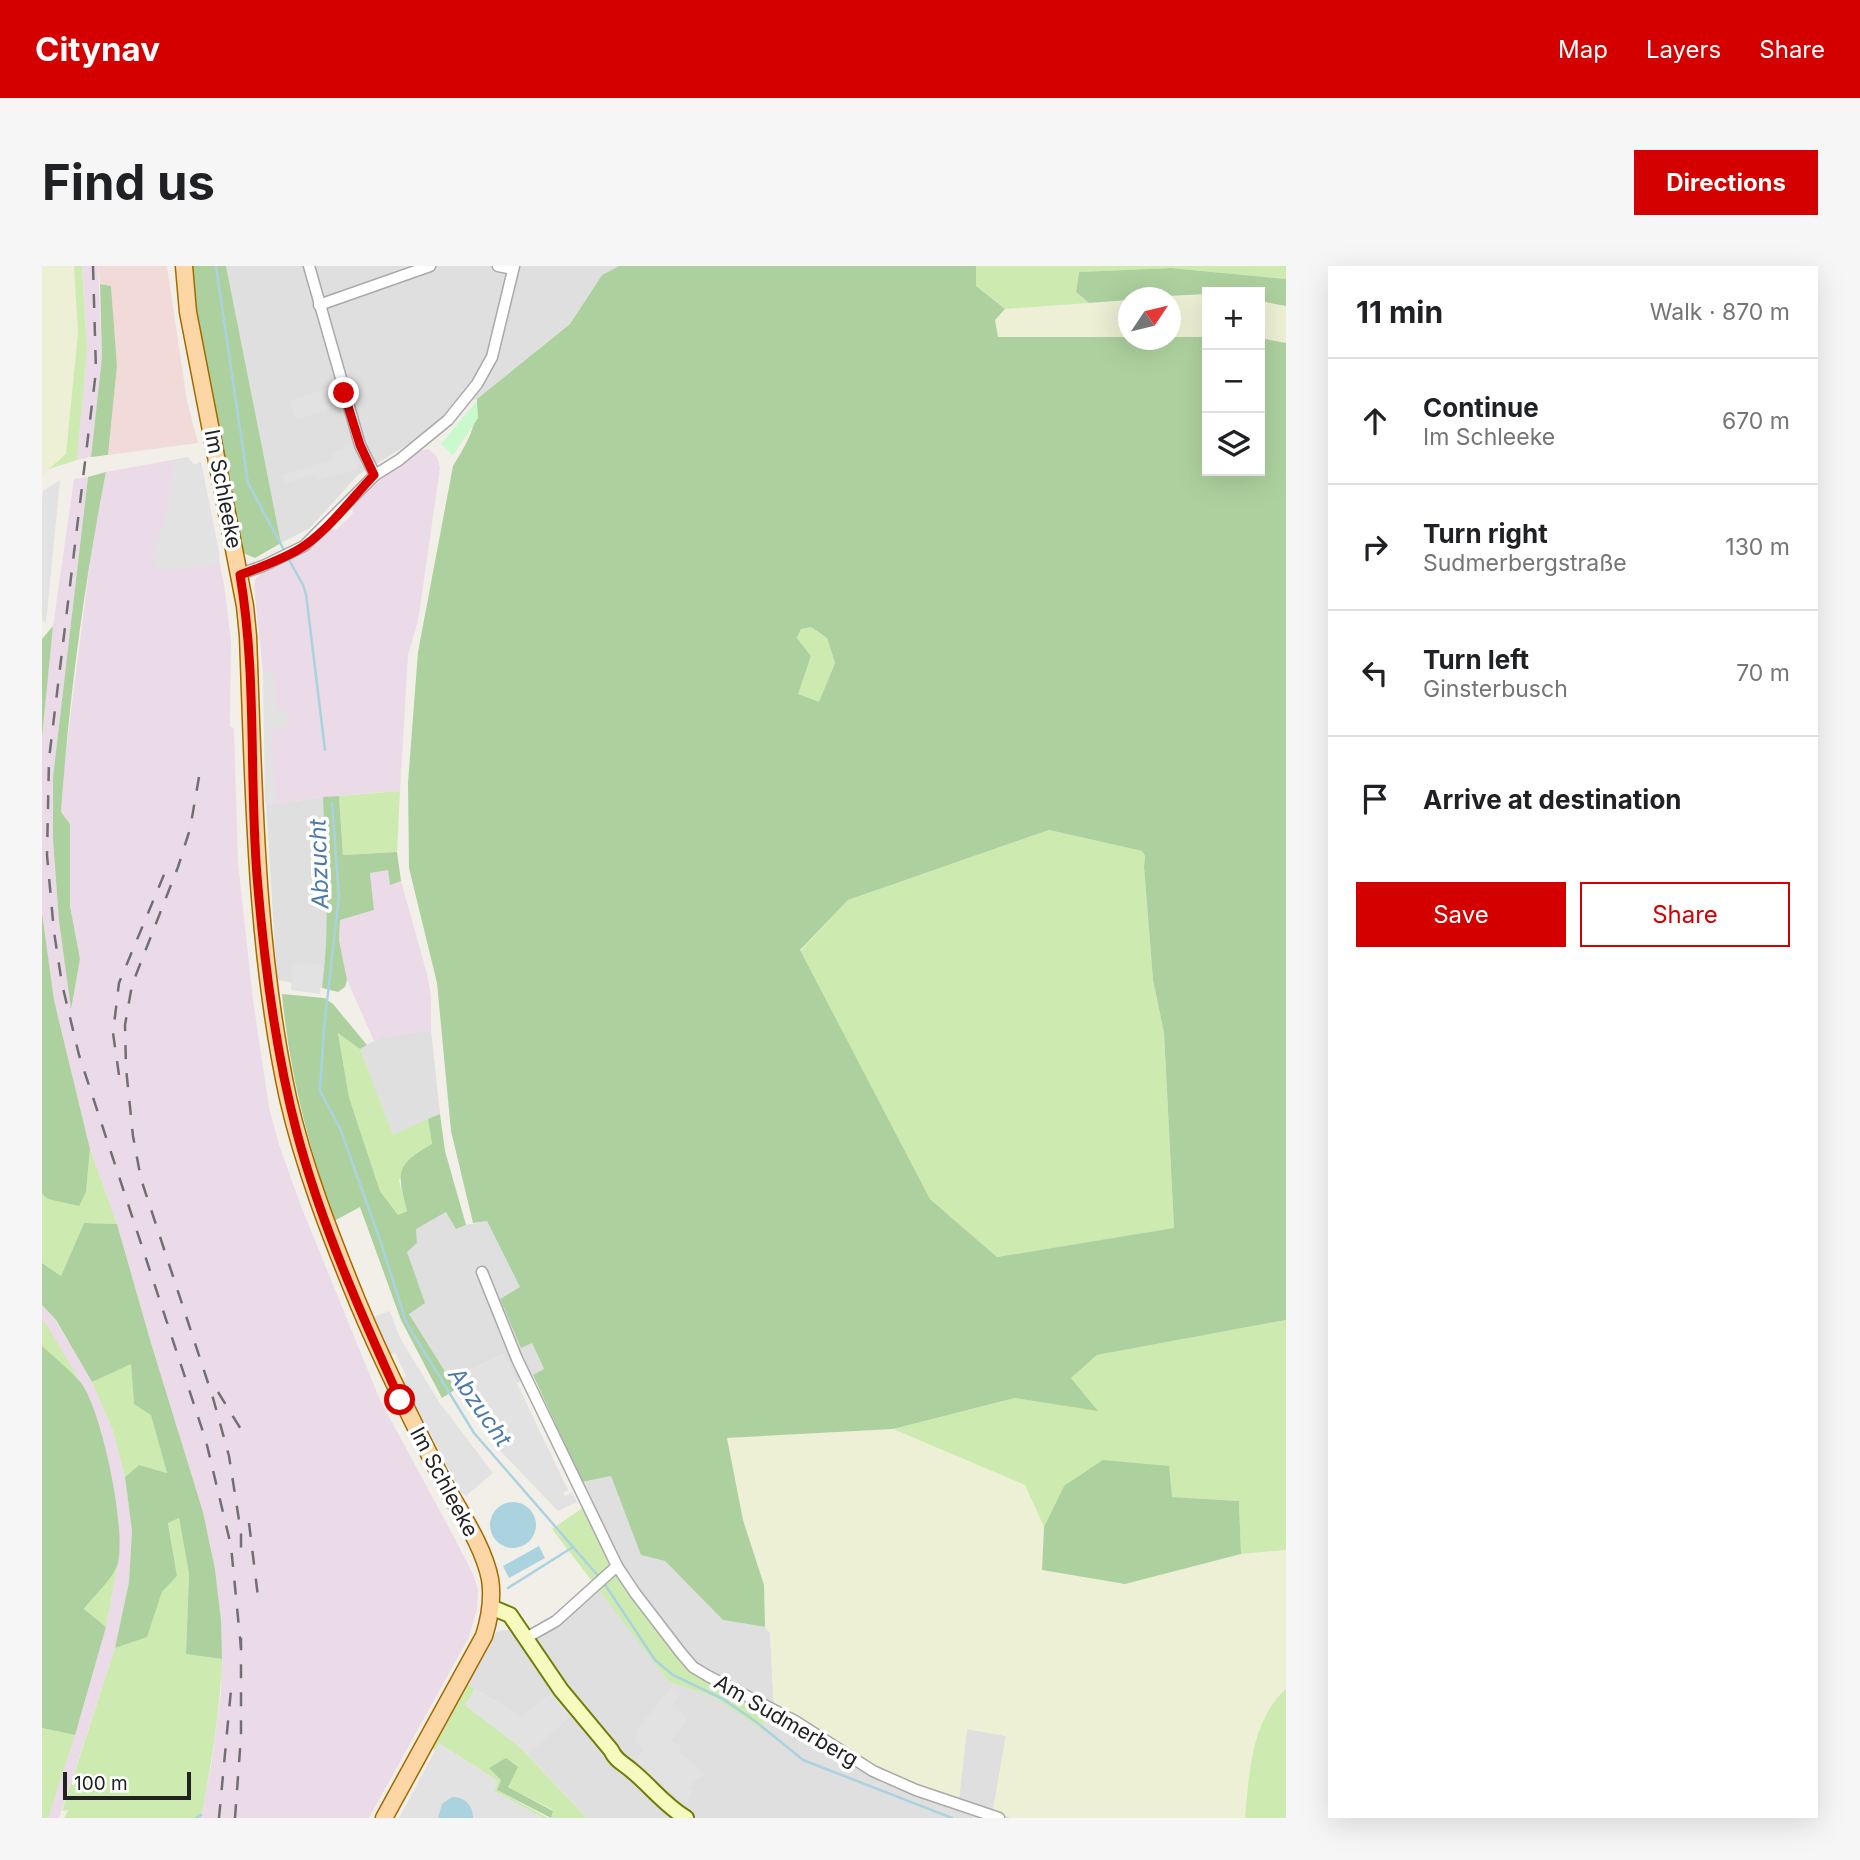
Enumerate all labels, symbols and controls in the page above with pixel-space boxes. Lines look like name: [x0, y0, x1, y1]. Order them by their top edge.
text: Citynav: [35, 29, 160, 69]
text: Map: [1558, 35, 1608, 64]
text: Layers: [1646, 35, 1721, 64]
text: Share: [1759, 35, 1825, 64]
button: Directions: [1634, 150, 1818, 215]
text: Find us: [42, 153, 215, 212]
north arrow: [1118, 287, 1181, 350]
map controls: [1202, 287, 1265, 476]
button: +: [1202, 287, 1265, 350]
text: 11 min: [1356, 294, 1443, 330]
text: Walk · 870 m: [1650, 298, 1790, 326]
button: −: [1202, 350, 1265, 413]
route end: [328, 377, 359, 408]
text: Continue: [1423, 392, 1539, 423]
icon: ahead: [1356, 402, 1394, 440]
text: 670 m: [1722, 407, 1790, 435]
button: layers: [1202, 413, 1265, 476]
text: Im Schleeke: [1423, 423, 1555, 451]
street label: Im Schleeke: [200, 427, 247, 551]
text: Turn right: [1423, 518, 1548, 549]
icon: right: [1356, 528, 1394, 566]
text: 130 m: [1725, 533, 1790, 561]
text: Sudmerbergstraße: [1423, 549, 1627, 577]
text: Turn left: [1423, 644, 1529, 675]
icon: left: [1356, 654, 1394, 692]
text: 70 m: [1736, 659, 1790, 687]
text: Ginsterbusch: [1423, 675, 1568, 703]
icon: arrive: [1356, 780, 1394, 818]
text: Arrive at destination: [1423, 784, 1682, 815]
water label: Abzucht: [303, 818, 335, 911]
button: Save: [1356, 882, 1566, 947]
button: Share: [1580, 882, 1790, 947]
water label: Abzucht: [442, 1361, 518, 1452]
route start: [384, 1384, 415, 1415]
street label: Im Schleeke: [405, 1423, 484, 1541]
street label: Am Sudmerberg: [710, 1669, 863, 1772]
scale bar: [63, 1769, 191, 1801]
text: 100 m: [74, 1772, 128, 1795]

